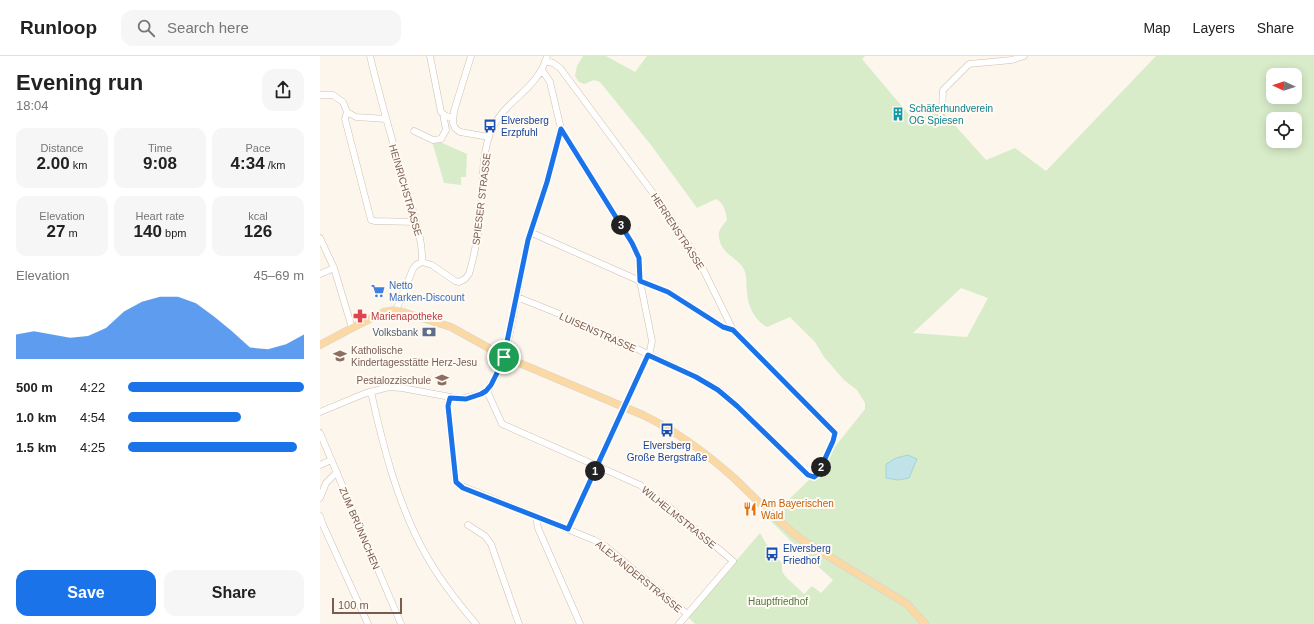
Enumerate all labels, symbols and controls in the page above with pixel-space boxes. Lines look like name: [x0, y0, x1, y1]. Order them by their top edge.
search box: [121, 10, 401, 46]
text: Runloop: [20, 17, 97, 38]
icon: search: [135, 17, 157, 39]
text: Search here: [167, 19, 249, 36]
text: Map: [1143, 20, 1171, 36]
text: Layers: [1193, 20, 1235, 36]
text: Share: [1257, 20, 1294, 36]
north arrow: [1266, 68, 1302, 104]
map controls: [1266, 68, 1302, 148]
button: share: [262, 69, 304, 111]
text: Evening run: [16, 70, 143, 95]
text: 18:04: [16, 98, 49, 113]
place label: Schäferhundverein OG Spiesen: [909, 103, 993, 126]
building icon: Schäferhundverein OG Spiesen: [890, 106, 906, 122]
button: locate: [1266, 112, 1302, 148]
place label: Elversberg Erzpfuhl: [501, 115, 549, 138]
bus stop icon: Elversberg Erzpfuhl: [482, 118, 498, 134]
text: Distance: [41, 142, 83, 154]
text: Time: [148, 142, 172, 154]
text: Pace: [245, 142, 271, 154]
street label: HEINRICHSTRASSE: [387, 143, 424, 238]
street label: SPIESER STRASSE: [470, 152, 493, 246]
text: 2.00: [37, 154, 70, 173]
text: 9:08: [143, 154, 177, 173]
text: 4:34: [231, 154, 265, 173]
text: km: [70, 159, 87, 171]
text: /km: [265, 159, 285, 171]
street label: HERRENSTRASSE: [649, 191, 707, 272]
text: Elevation: [39, 210, 85, 222]
text: Heart rate: [136, 210, 184, 222]
text: kcal: [248, 210, 268, 222]
pin: 3: [611, 215, 631, 235]
text: 3: [618, 219, 624, 231]
text: 27: [46, 222, 65, 241]
text: 140: [134, 222, 162, 241]
text: 126: [244, 222, 272, 241]
text: m: [65, 227, 78, 239]
text: bpm: [162, 227, 186, 239]
text: Elevation: [16, 268, 69, 283]
text: 45–69 m: [253, 268, 304, 283]
place label: Netto Marken-Discount: [389, 280, 465, 303]
supermarket icon: Netto Marken-Discount: [370, 283, 386, 299]
pharmacy icon: Marienapotheke: [352, 308, 368, 324]
place label: Marienapotheke: [371, 311, 443, 322]
street label: LUISENSTRASSE: [558, 311, 638, 354]
bank icon: Volksbank: [421, 324, 437, 340]
place label: Volksbank: [372, 327, 419, 338]
pin: [487, 340, 521, 374]
place label: Katholische Kindertagesstätte Herz-Jesu: [351, 345, 477, 368]
icon: arrive: [493, 346, 515, 368]
school or university icon: Katholische Kindertagesstätte Herz-Jesu: [332, 348, 348, 364]
school or university icon: Pestalozzischule: [434, 372, 450, 388]
place label: Pestalozzischule: [357, 375, 431, 386]
text: 500 m: [16, 380, 53, 395]
text: 4:22: [80, 380, 105, 395]
text: 1.0 km: [16, 410, 56, 425]
text: 4:54: [80, 410, 105, 425]
bus stop icon: Elversberg Große Bergstraße: [659, 422, 675, 438]
text: 1.5 km: [16, 440, 56, 455]
text: 4:25: [80, 440, 105, 455]
place label: Elversberg Große Bergstraße: [627, 440, 708, 463]
pin: 2: [811, 457, 831, 477]
pin: 1: [585, 461, 605, 481]
text: 2: [818, 461, 824, 473]
text: 1: [592, 465, 598, 477]
street label: WILHELMSTRASSE: [639, 484, 718, 551]
street label: ZUM BRÜNNCHEN: [337, 485, 382, 571]
place label: Am Bayerischen Wald: [761, 498, 834, 521]
restaurant icon: Am Bayerischen Wald: [742, 501, 758, 517]
street label: ALEXANDERSTRASSE: [594, 538, 684, 615]
place label: Elversberg Friedhof: [783, 543, 831, 566]
bus stop icon: Elversberg Friedhof: [764, 546, 780, 562]
button: Save: [16, 570, 156, 616]
button: Share: [164, 570, 304, 616]
scale bar: [332, 596, 402, 615]
park label: Hauptfriedhof: [748, 596, 808, 607]
text: 100 m: [338, 599, 369, 611]

